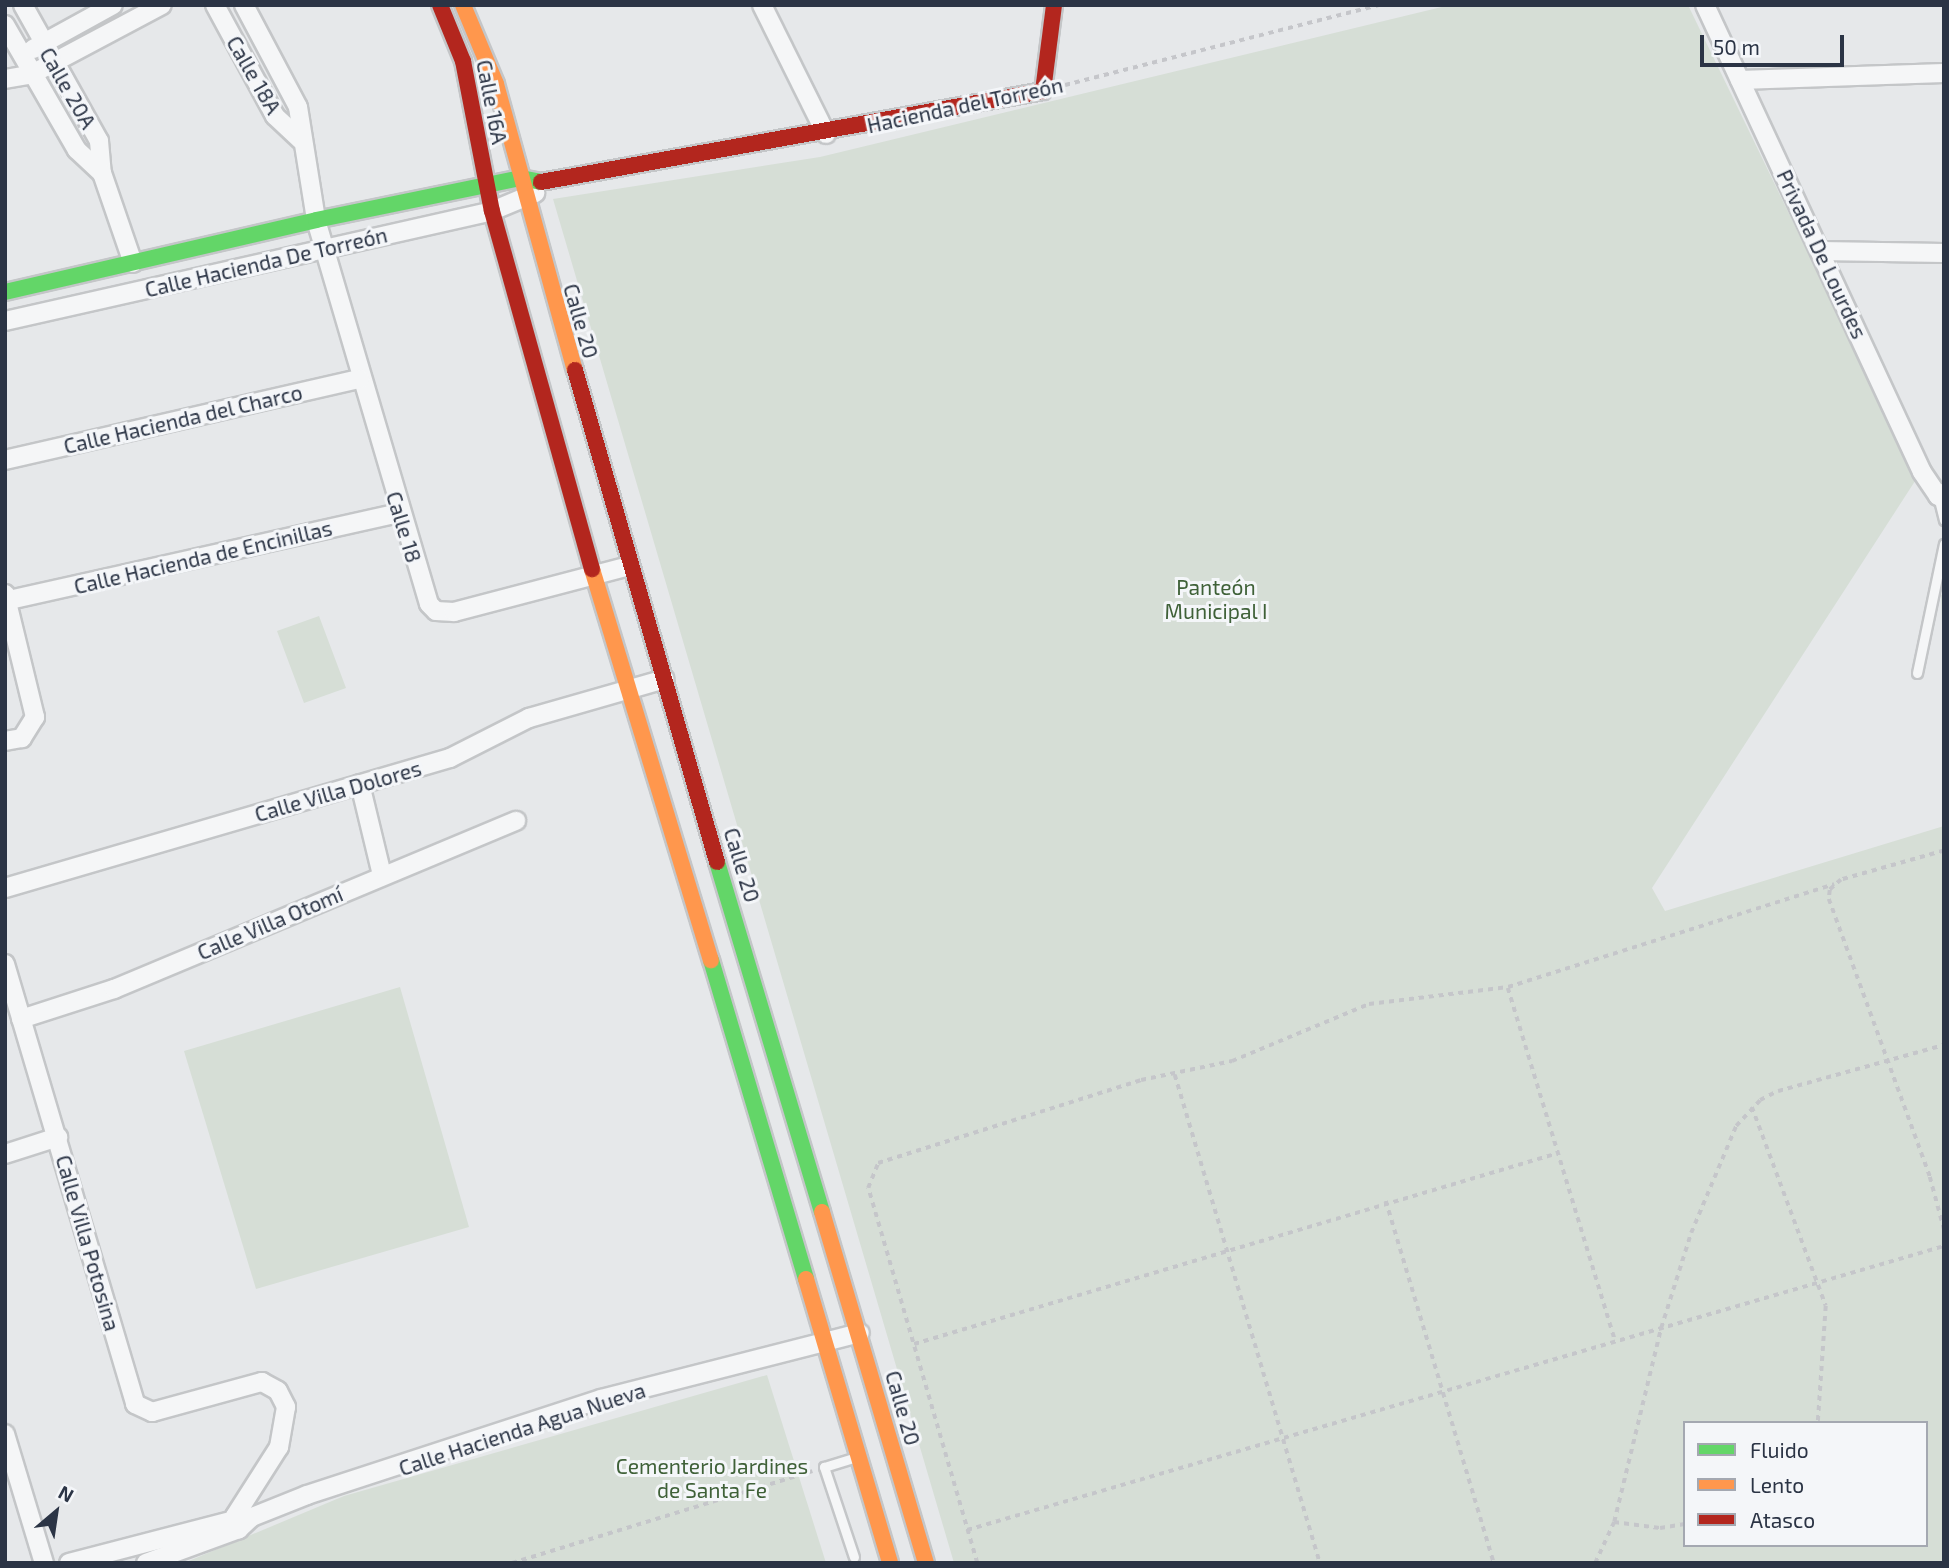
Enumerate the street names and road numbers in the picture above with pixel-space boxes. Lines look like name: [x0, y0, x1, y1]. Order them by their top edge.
street label: Calle 18A: [222, 31, 286, 119]
street label: Calle 20A: [35, 43, 101, 133]
street label: Calle 16A: [471, 58, 513, 146]
street label: Hacienda del Torreón: [864, 72, 1066, 138]
street label: Privada De Lourdes: [1772, 165, 1872, 343]
street label: Calle Hacienda De Torreón: [142, 222, 390, 302]
street label: Calle 20: [558, 281, 604, 361]
street label: Calle Hacienda del Charco: [61, 379, 305, 459]
street label: Calle 18: [381, 488, 427, 566]
street label: Calle Hacienda de Encinillas: [71, 515, 335, 599]
street label: Calle Villa Dolores: [251, 755, 425, 827]
street label: Calle 20: [719, 825, 765, 905]
street label: Calle Villa Otomí: [193, 881, 347, 965]
street label: Calle Villa Potosina: [51, 1152, 125, 1334]
street label: Calle 20: [880, 1368, 926, 1448]
street label: Calle Hacienda Agua Nueva: [395, 1377, 649, 1481]

